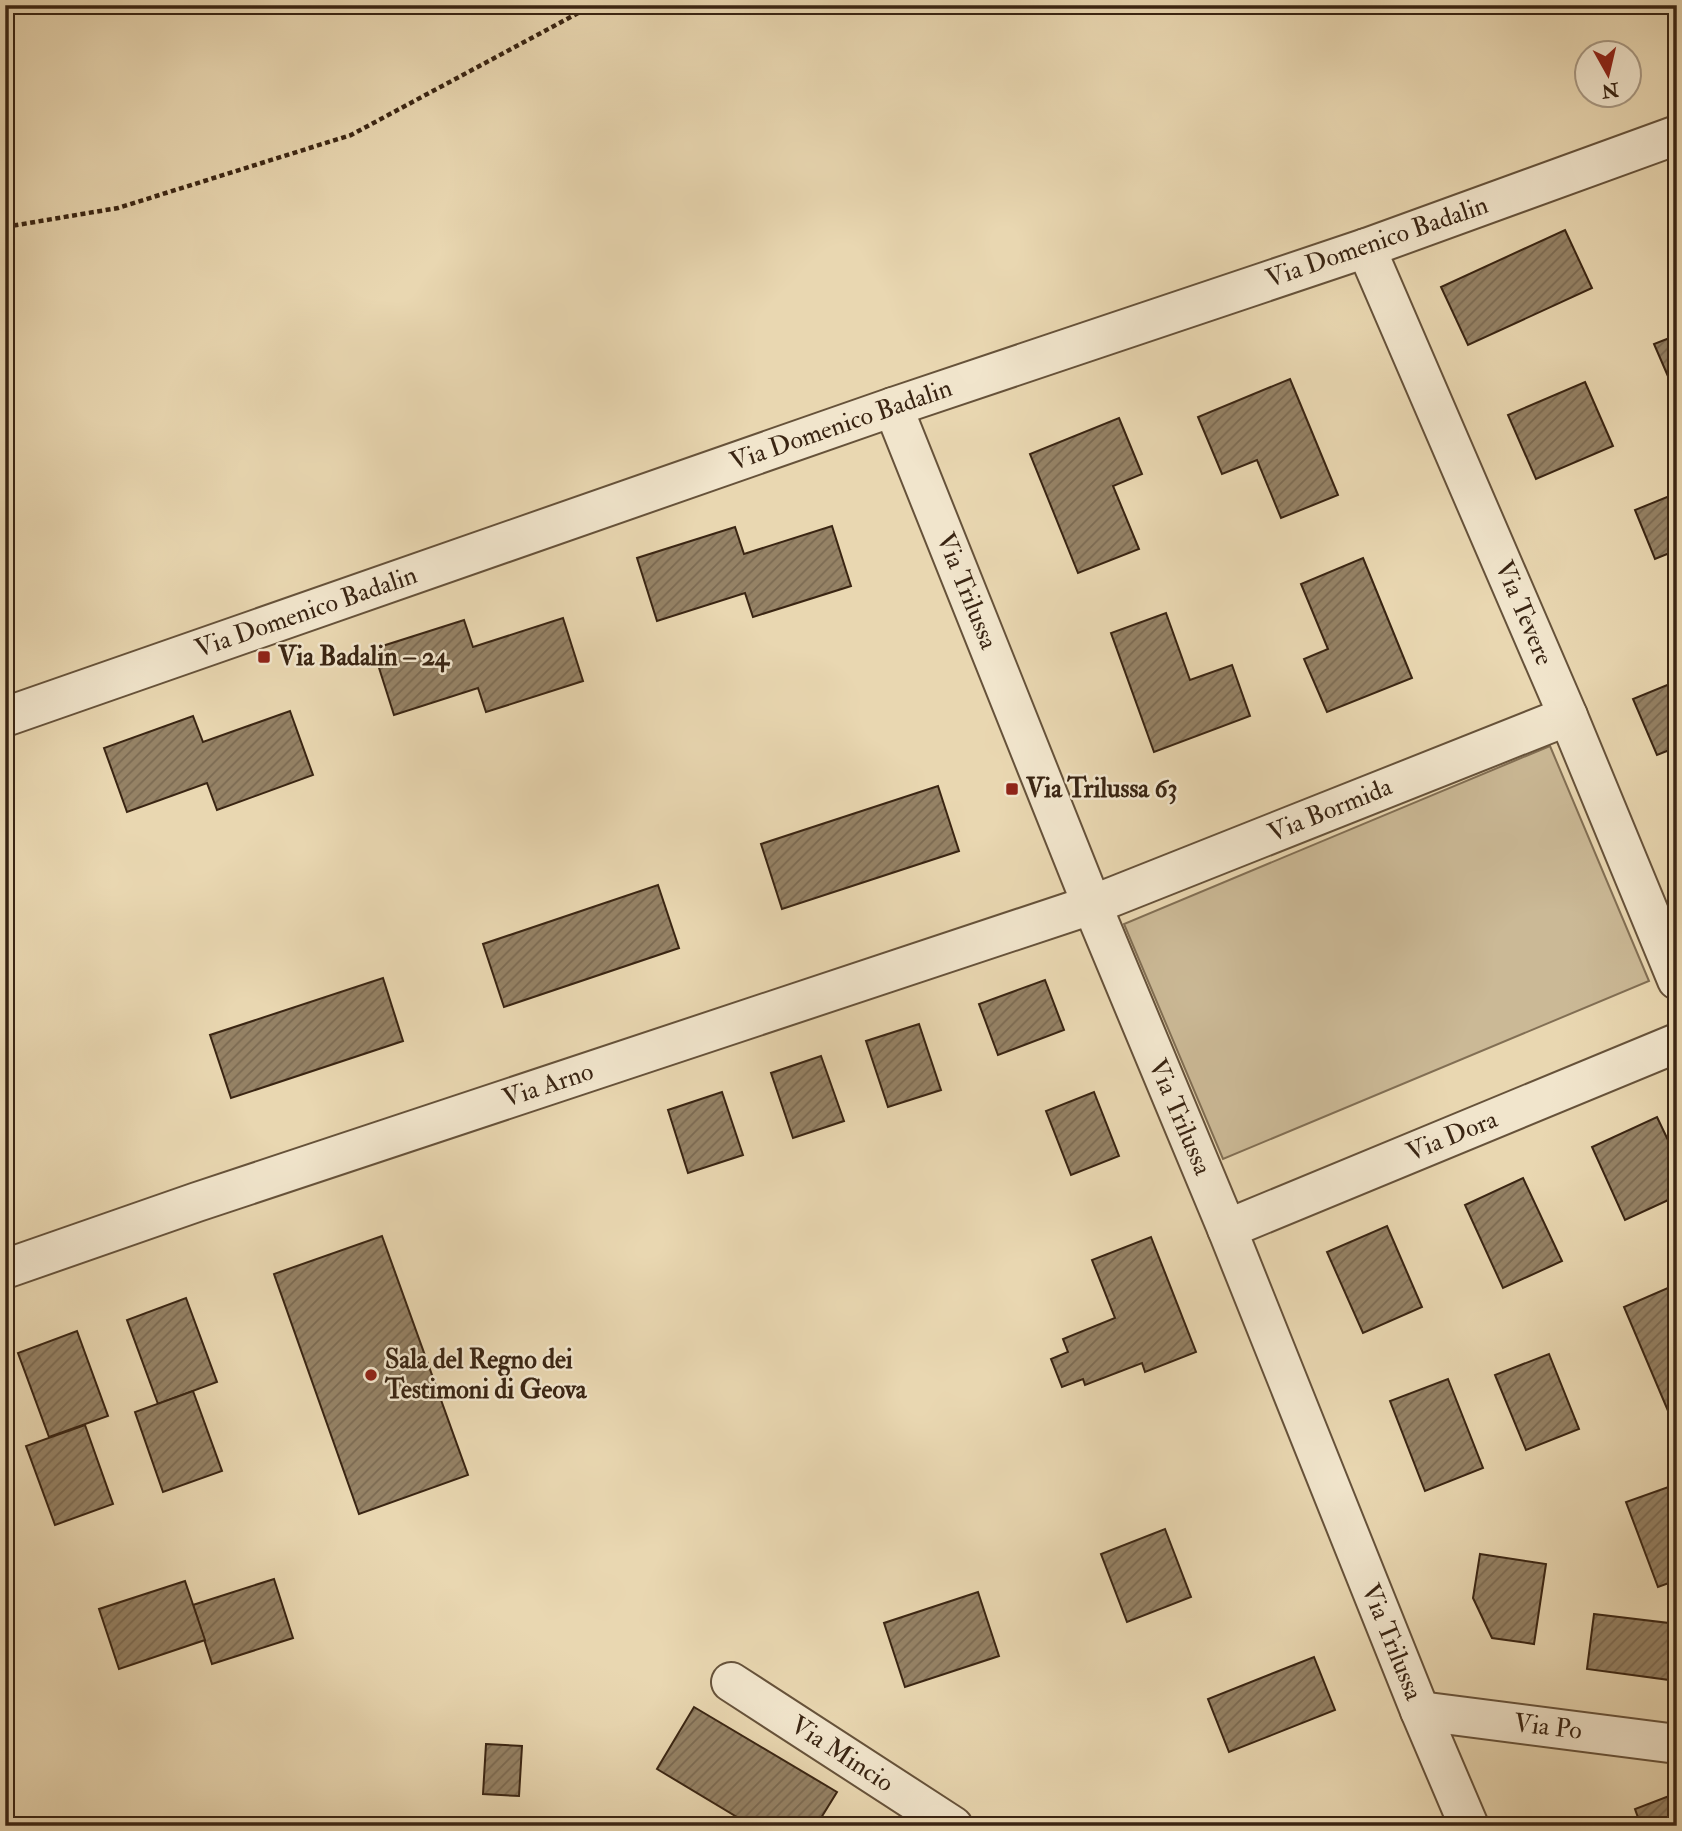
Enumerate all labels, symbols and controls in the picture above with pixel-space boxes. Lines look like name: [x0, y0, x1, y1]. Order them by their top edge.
north arrow: [1574, 38, 1644, 108]
text: N: [1599, 77, 1621, 103]
street label: Via Domenico Badalin: [1262, 189, 1492, 295]
street label: Via Domenico Badalin: [726, 372, 956, 478]
street label: Via Trilussa: [929, 528, 1005, 654]
street label: Via Tevere: [1488, 556, 1560, 670]
street label: Via Domenico Badalin: [191, 559, 421, 665]
place label: Via Badalin – 24: [277, 641, 451, 673]
marker: Via Badalin – 24: [256, 649, 272, 665]
street label: Via Bormida: [1263, 771, 1397, 849]
place label: Via Trilussa 63: [1025, 773, 1178, 805]
marker: Via Trilussa 63: [1004, 781, 1020, 797]
street label: Via Trilussa: [1141, 1054, 1219, 1180]
street label: Via Arno: [499, 1055, 597, 1115]
street label: Via Dora: [1402, 1103, 1503, 1169]
place label: Sala del Regno dei Testimoni di Geova: [384, 1344, 588, 1406]
marker: Sala del Regno dei Testimoni di Geova: [363, 1367, 379, 1383]
street label: Via Trilussa: [1354, 1579, 1430, 1705]
street label: Via Po: [1512, 1707, 1584, 1747]
street label: Via Mincio: [784, 1709, 900, 1799]

